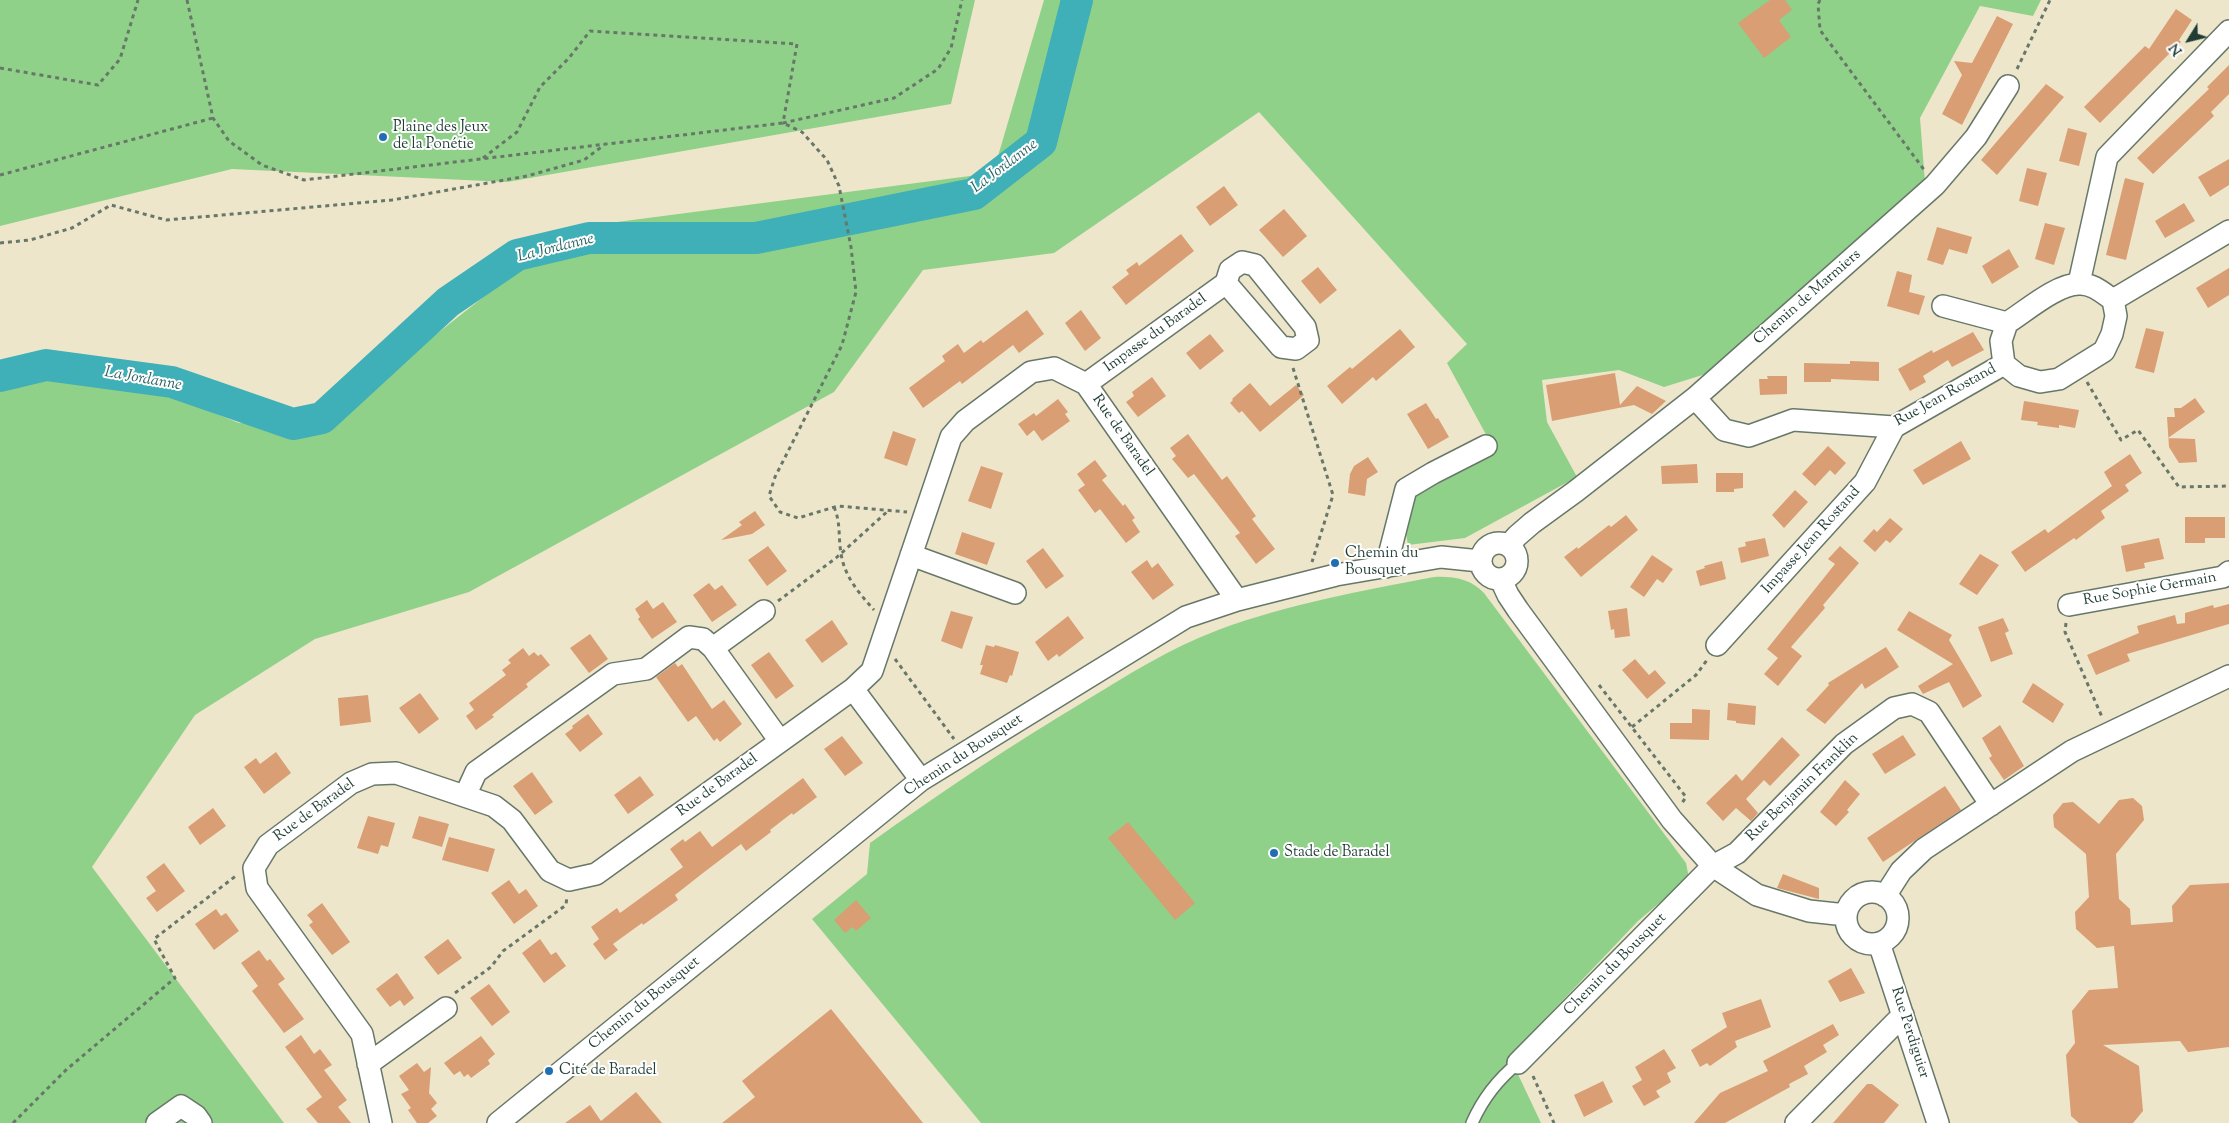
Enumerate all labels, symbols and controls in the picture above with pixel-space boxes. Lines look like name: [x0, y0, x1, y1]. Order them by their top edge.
north arrow: [2164, 15, 2214, 65]
text: N: [2165, 38, 2188, 59]
place label: Plaine des Jeux de la Ponétie: [393, 119, 488, 154]
marker: Plaine des Jeux de la Ponétie: [377, 131, 389, 143]
water label: La Jordanne: [968, 136, 1042, 198]
water label: La Jordanne: [516, 230, 596, 268]
street label: Chemin de Marmiers: [1751, 247, 1865, 349]
street label: Impasse du Baradel: [1101, 291, 1211, 377]
street label: Rue Jean Rostand: [1892, 361, 2000, 431]
water label: La Jordanne: [103, 364, 183, 396]
street label: Rue de Baradel: [1087, 392, 1157, 480]
street label: Impasse Jean Rostand: [1759, 484, 1865, 598]
place label: Chemin du Bousquet: [1345, 545, 1418, 580]
marker: Chemin du Bousquet: [1329, 557, 1341, 569]
street label: Rue Sophie Germain: [2082, 569, 2218, 611]
street label: Chemin du Bousquet: [901, 711, 1027, 801]
street label: Rue Benjamin Franklin: [1743, 730, 1863, 846]
street label: Rue de Baradel: [674, 751, 762, 821]
street label: Rue de Baradel: [271, 776, 359, 846]
place label: Stade de Baradel: [1284, 844, 1390, 862]
marker: Stade de Baradel: [1268, 847, 1280, 859]
street label: Chemin du Bousquet: [1561, 910, 1671, 1020]
street label: Chemin du Bousquet: [586, 954, 704, 1054]
street label: Rue Perdiguier: [1886, 985, 1932, 1081]
place label: Cité de Baradel: [559, 1062, 657, 1080]
marker: Cité de Baradel: [543, 1065, 555, 1077]

